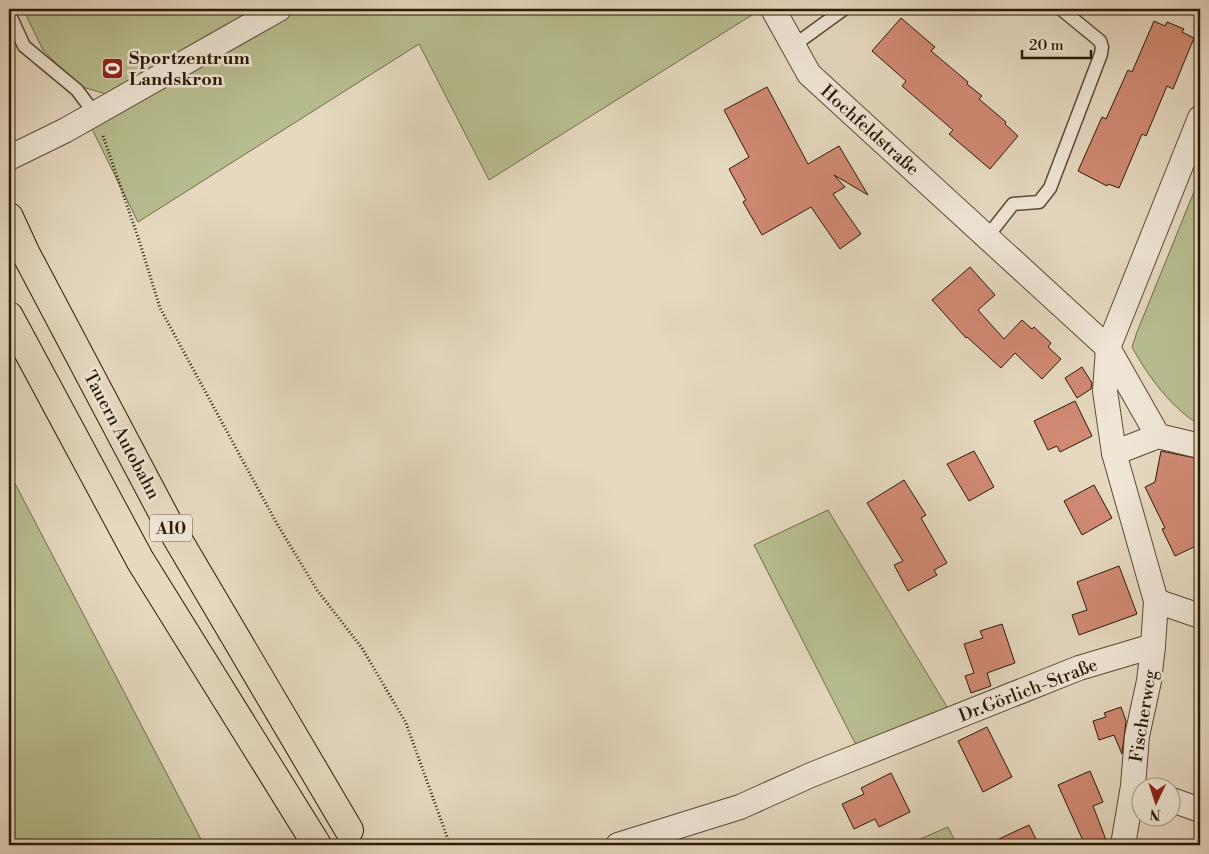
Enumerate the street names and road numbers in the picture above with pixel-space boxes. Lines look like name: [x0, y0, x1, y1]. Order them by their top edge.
street label: Hochfeldstraße: [815, 80, 924, 181]
street label: Tauern Autobahn: [78, 367, 165, 504]
road number: A10: [150, 514, 192, 542]
street label: Dr.Görlich-Straße: [955, 653, 1101, 728]
street label: Fischerweg: [1125, 667, 1162, 764]

